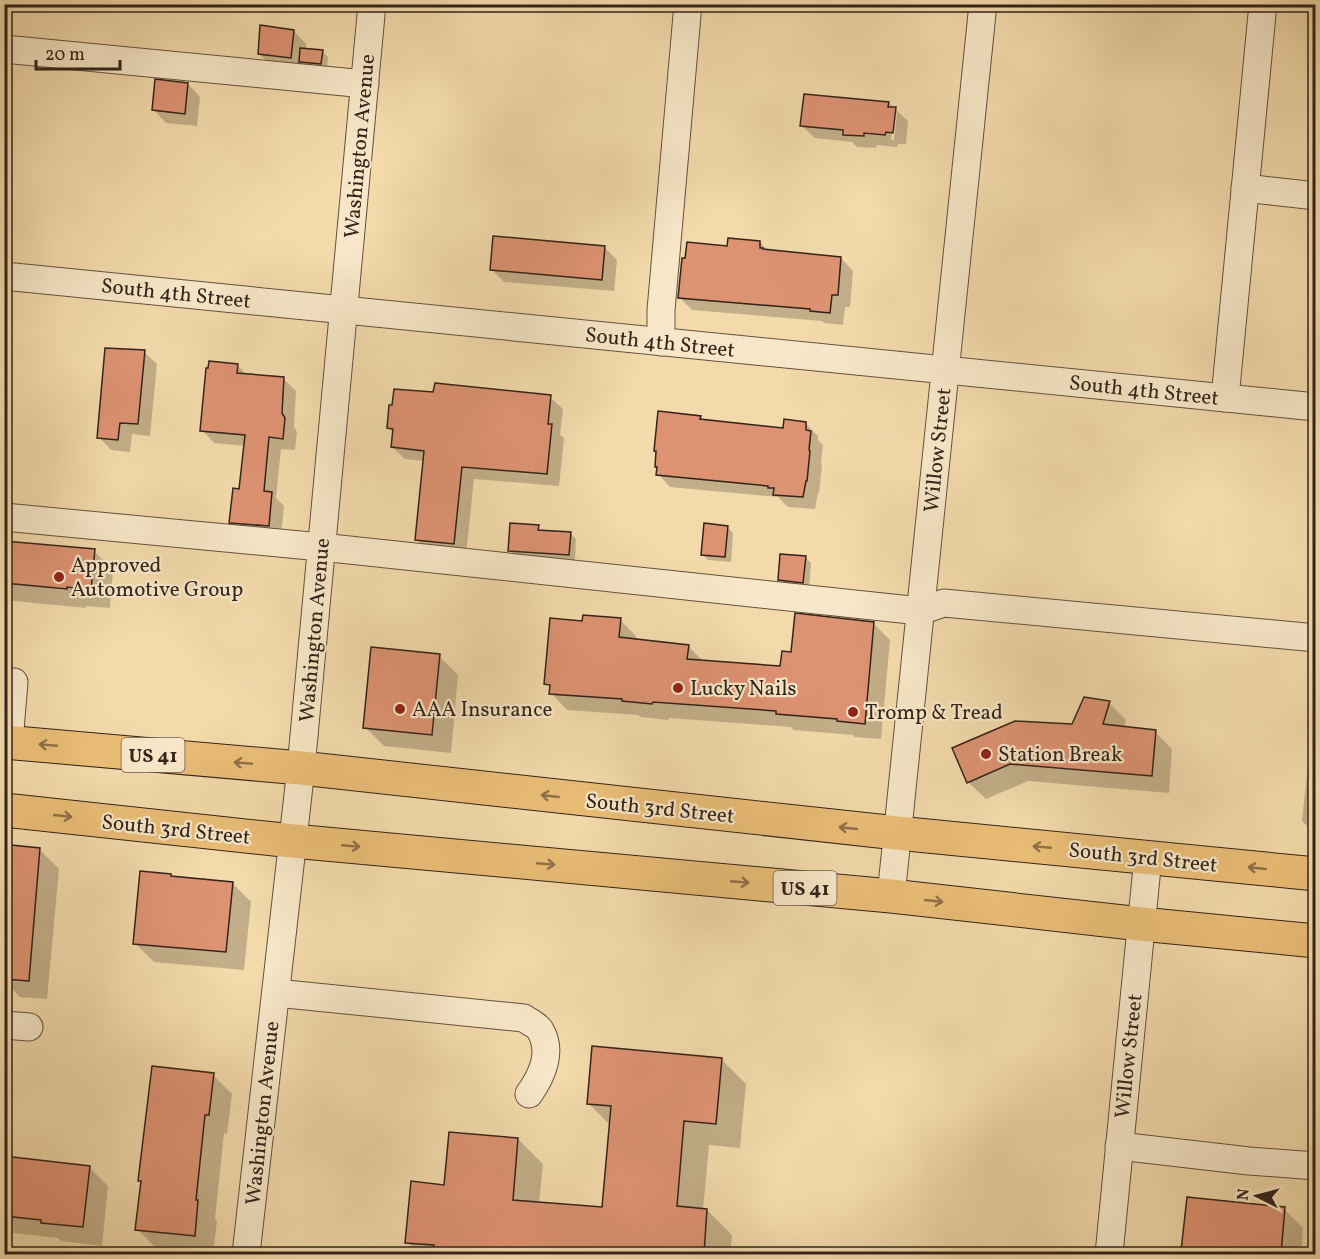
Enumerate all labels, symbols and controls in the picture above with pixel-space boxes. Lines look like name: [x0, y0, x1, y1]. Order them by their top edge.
scale bar: [36, 33, 120, 71]
text: 20 m: [45, 43, 85, 68]
street label: Washington Avenue: [338, 53, 383, 239]
street label: South 4th Street: [100, 272, 252, 317]
street label: South 4th Street: [584, 321, 736, 366]
street label: South 4th Street: [1068, 369, 1220, 414]
street label: Willow Street: [918, 386, 959, 514]
street label: Washington Avenue: [293, 537, 338, 723]
place label: Approved Automotive Group: [71, 552, 243, 605]
marker: Approved Automotive Group: [52, 570, 66, 584]
place label: Lucky Nails: [690, 675, 796, 704]
marker: Lucky Nails: [671, 681, 685, 695]
place label: AAA Insurance: [412, 696, 553, 725]
place label: Tromp & Tread: [865, 699, 1003, 728]
marker: AAA Insurance: [393, 702, 407, 716]
marker: Tromp & Tread: [846, 705, 860, 719]
road number: US 41: [122, 738, 184, 772]
one-way arrow: [39, 740, 59, 751]
place label: Station Break: [998, 741, 1123, 770]
marker: Station Break: [979, 747, 993, 761]
one-way arrow: [233, 757, 253, 768]
street label: South 3rd Street: [584, 787, 736, 832]
one-way arrow: [541, 790, 560, 801]
street label: South 3rd Street: [100, 808, 252, 853]
one-way arrow: [52, 811, 72, 822]
one-way arrow: [839, 822, 859, 833]
street label: South 3rd Street: [1067, 836, 1219, 881]
one-way arrow: [341, 841, 361, 852]
one-way arrow: [1033, 841, 1053, 852]
one-way arrow: [535, 859, 555, 870]
one-way arrow: [1248, 862, 1268, 873]
road number: US 41: [774, 871, 836, 905]
one-way arrow: [729, 877, 749, 888]
one-way arrow: [923, 896, 943, 907]
street label: Willow Street: [1109, 992, 1150, 1120]
street label: Washington Avenue: [239, 1020, 288, 1207]
north arrow: [1227, 1166, 1287, 1226]
text: N: [1233, 1187, 1256, 1202]

